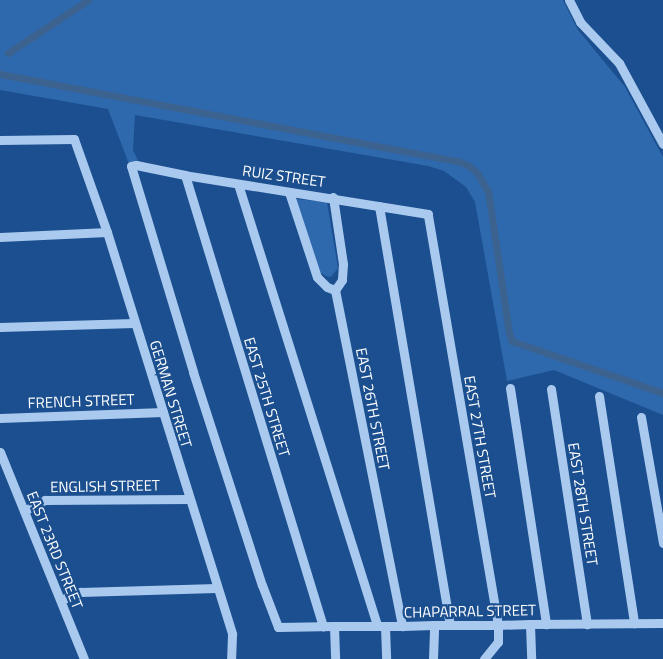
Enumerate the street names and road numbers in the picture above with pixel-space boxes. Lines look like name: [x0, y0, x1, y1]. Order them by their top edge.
street label: RUIZ STREET: [241, 161, 327, 191]
street label: EAST 25TH STREET: [240, 335, 294, 459]
street label: GERMAN STREET: [146, 338, 196, 450]
street label: EAST 26TH STREET: [352, 346, 394, 472]
street label: EAST 27TH STREET: [460, 374, 500, 500]
street label: FRENCH STREET: [27, 390, 135, 412]
street label: EAST 28TH STREET: [564, 441, 602, 567]
street label: ENGLISH STREET: [50, 476, 160, 496]
street label: EAST 23RD STREET: [23, 489, 87, 611]
street label: CHAPARRAL STREET: [404, 601, 536, 621]

